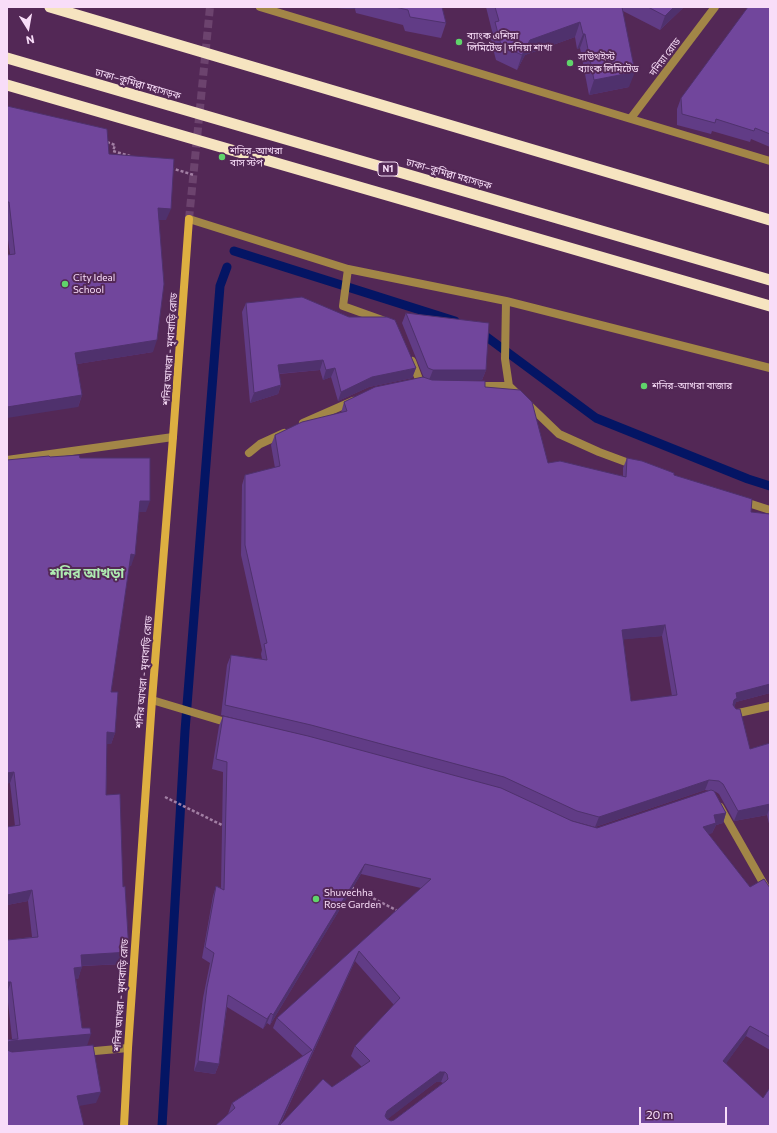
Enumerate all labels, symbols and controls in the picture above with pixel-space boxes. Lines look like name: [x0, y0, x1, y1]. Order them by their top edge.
north arrow: [8, 8, 48, 48]
place label: ব্যাংক এশিয়া লিমিটেড | দনিয়া শাখা: [467, 30, 552, 54]
text: N: [25, 33, 36, 47]
street label: দনিয়া রোড: [647, 36, 683, 78]
marker: ব্যাংক এশিয়া লিমিটেড | দনিয়া শাখা: [454, 37, 464, 47]
place label: সাউথইস্ট ব্যাংক লিমিটেড: [578, 51, 639, 74]
marker: সাউথইস্ট ব্যাংক লিমিটেড: [565, 58, 575, 68]
street label: ঢাকা–কুমিল্লা মহাসড়ক: [94, 66, 182, 102]
place label: শনির-আখরা বাস স্টপ: [230, 145, 282, 168]
marker: শনির-আখরা বাস স্টপ: [217, 152, 227, 162]
street label: ঢাকা–কুমিল্লা মহাসড়ক: [405, 156, 493, 192]
road number: N1: [378, 162, 398, 176]
place label: City Ideal School: [73, 272, 115, 296]
marker: City Ideal School: [60, 279, 70, 289]
street label: শনির আখরা - মৃধাবাড়ি রোড: [160, 292, 180, 406]
place label: শনির-আখরা বাজার: [652, 380, 732, 392]
marker: শনির-আখরা বাজার: [639, 381, 649, 391]
district label: শনির আখড়া: [50, 565, 124, 581]
street label: শনির আখরা - মৃধাবাড়ি রোড: [133, 615, 155, 729]
place label: Shuvechha Rose Garden: [324, 887, 381, 910]
marker: Shuvechha Rose Garden: [311, 894, 321, 904]
street label: শনির আখরা - মৃধাবাড়ি রোড: [111, 938, 131, 1052]
scale bar: [641, 1099, 729, 1125]
text: 20 m: [646, 1107, 673, 1121]

